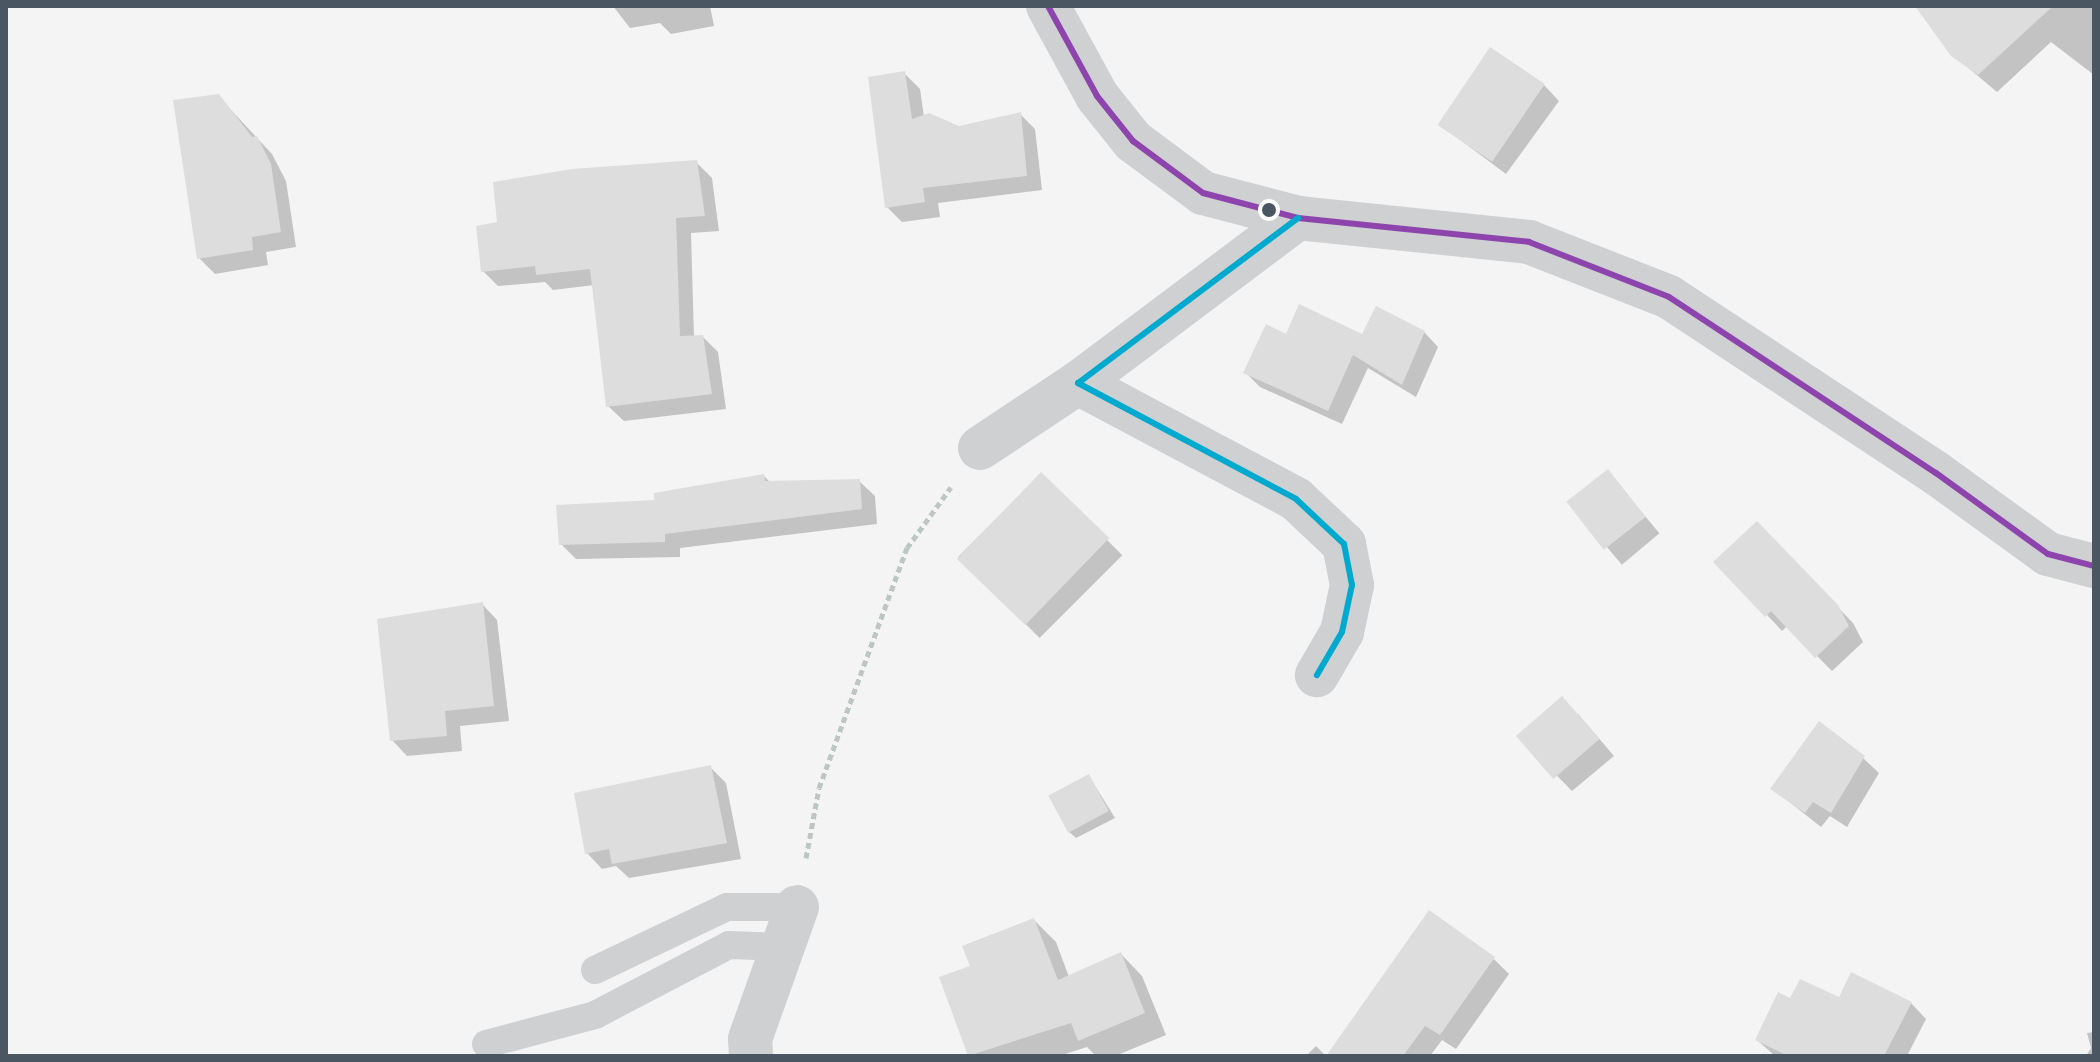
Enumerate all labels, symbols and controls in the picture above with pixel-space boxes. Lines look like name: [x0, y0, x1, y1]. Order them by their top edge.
unlabelled marker: [1261, 202, 1277, 218]

